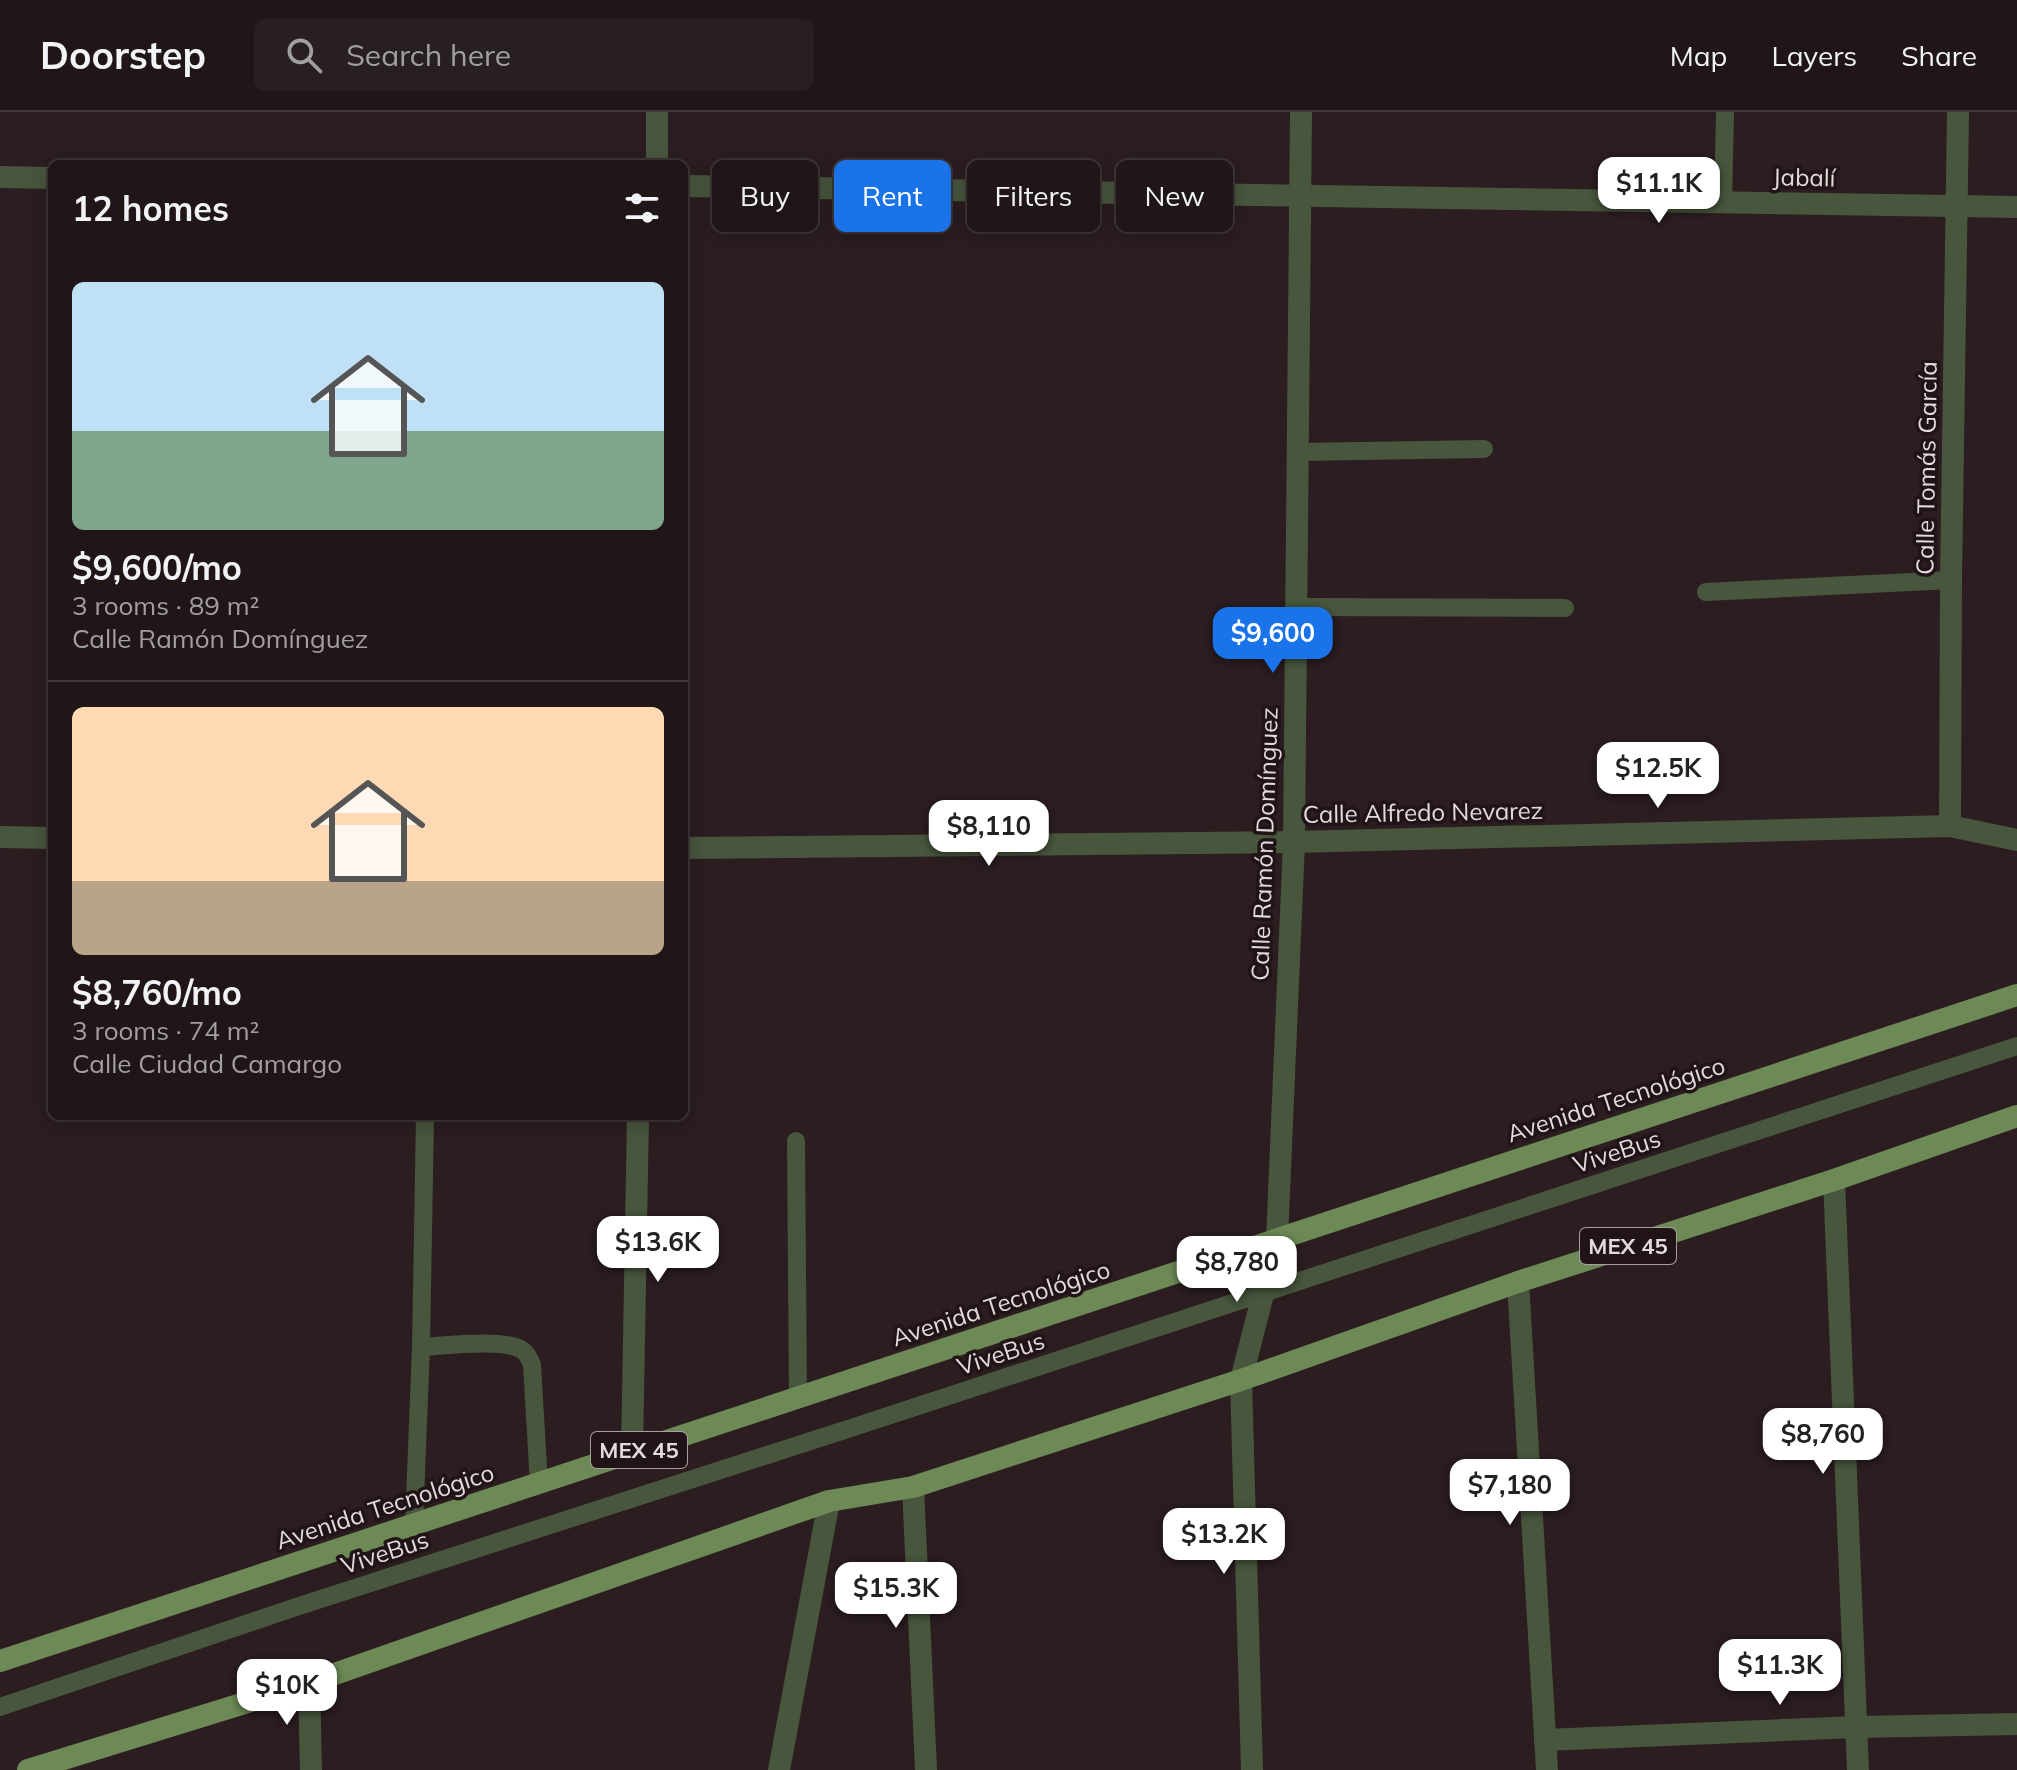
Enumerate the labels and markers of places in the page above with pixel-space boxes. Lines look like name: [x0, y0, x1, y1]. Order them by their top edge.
pin: $11.1K: [1594, 157, 1724, 225]
pin: $9,600: [1208, 607, 1338, 675]
pin: $12.5K: [1593, 742, 1723, 810]
pin: $8,110: [924, 800, 1054, 868]
pin: $13.6K: [593, 1216, 723, 1284]
pin: $8,780: [1172, 1236, 1302, 1304]
pin: $8,760: [1758, 1408, 1888, 1476]
pin: $7,180: [1445, 1459, 1575, 1527]
pin: $13.2K: [1159, 1508, 1289, 1576]
pin: $15.3K: [831, 1562, 961, 1630]
pin: $11.3K: [1715, 1639, 1845, 1707]
pin: $10K: [240, 1659, 334, 1727]

